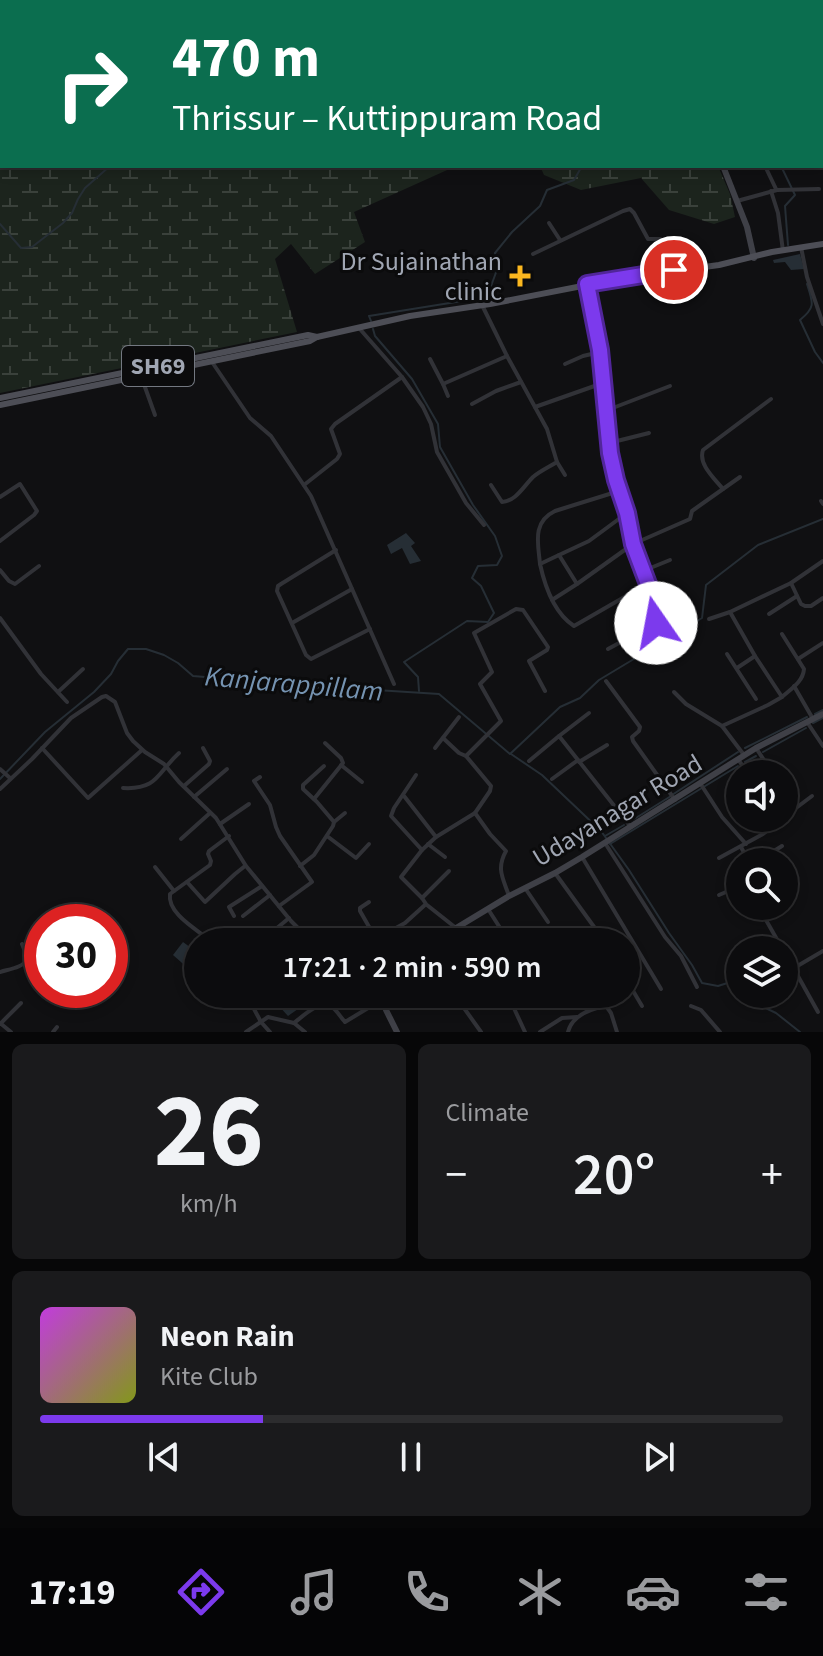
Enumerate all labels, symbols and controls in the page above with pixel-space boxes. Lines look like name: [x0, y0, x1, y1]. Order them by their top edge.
text: 470 m: [172, 19, 320, 98]
icon: right: [40, 32, 144, 136]
text: Thrissur – Kuttippuram Road: [172, 93, 602, 144]
pin: [640, 236, 708, 304]
place label: Dr Sujainathan clinic: [341, 243, 502, 310]
icon: arrive: [652, 248, 696, 292]
marker: Dr Sujainathan clinic: [509, 265, 531, 287]
road number: SH69: [122, 346, 194, 386]
position arrow: [614, 581, 698, 665]
water label: Kanjarappillam: [203, 656, 385, 712]
street label: Udayanagar Road: [525, 745, 709, 876]
map controls: [726, 760, 798, 1008]
button: sound: [726, 760, 798, 832]
button: search: [726, 848, 798, 920]
speed limit sign: 30: [24, 904, 128, 1008]
button: layers: [726, 936, 798, 1008]
text: 17:21 · 2 min · 590 m: [282, 946, 542, 989]
text: 26: [154, 1059, 264, 1207]
text: Climate: [446, 1094, 529, 1131]
text: 20°: [573, 1133, 655, 1218]
text: −: [446, 1144, 467, 1207]
text: +: [761, 1144, 783, 1207]
text: km/h: [180, 1185, 238, 1222]
text: Neon Rain: [160, 1315, 295, 1358]
text: Kite Club: [160, 1358, 258, 1395]
icon: previous: [142, 1435, 186, 1479]
icon: pause: [389, 1435, 433, 1479]
icon: next: [637, 1435, 681, 1479]
icon: directions: [173, 1564, 229, 1620]
icon: music: [286, 1564, 342, 1620]
icon: phone: [399, 1564, 455, 1620]
icon: climate: [512, 1564, 568, 1620]
icon: car: [625, 1564, 681, 1620]
icon: filters: [738, 1564, 794, 1620]
text: 17:19: [29, 1567, 115, 1618]

